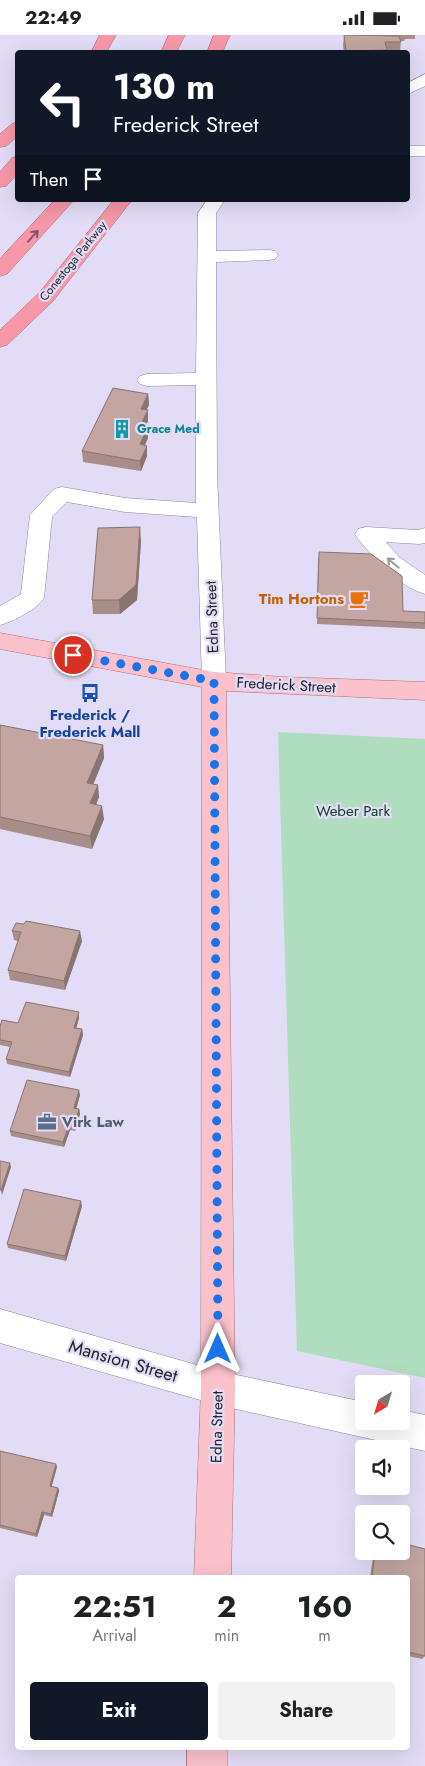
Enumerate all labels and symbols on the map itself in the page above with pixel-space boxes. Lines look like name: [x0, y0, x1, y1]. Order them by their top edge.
street label: Conestoga Parkway: [35, 217, 111, 305]
one-way arrow: [27, 229, 39, 242]
building icon: Grace Med: [111, 418, 133, 440]
place label: Grace Med: [137, 420, 200, 438]
one-way arrow: [387, 558, 400, 569]
street label: Edna Street: [200, 580, 224, 653]
place label: Tim Hortons: [259, 588, 344, 610]
cafe icon: Tim Hortons: [348, 588, 370, 610]
pin: [52, 634, 94, 676]
street label: Frederick Street: [236, 671, 337, 699]
bus stop icon: Frederick / Frederick Mall: [79, 682, 101, 704]
place label: Frederick / Frederick Mall: [40, 704, 140, 743]
park label: Weber Park: [316, 800, 390, 822]
office icon: Virk Law: [36, 1111, 58, 1133]
place label: Virk Law: [61, 1111, 124, 1133]
position arrow: [191, 1322, 243, 1374]
street label: Mansion Street: [65, 1333, 181, 1389]
north arrow: [355, 1375, 410, 1430]
street label: Edna Street: [205, 1390, 229, 1463]

